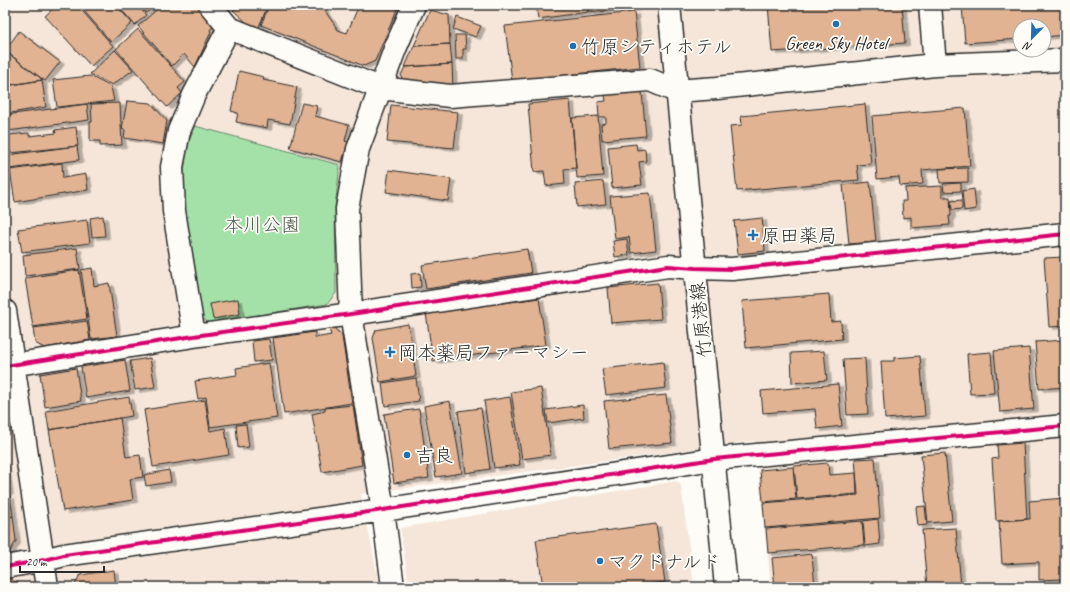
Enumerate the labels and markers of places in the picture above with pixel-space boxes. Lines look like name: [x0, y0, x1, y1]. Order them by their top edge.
marker: Green Sky Hotel: [831, 19, 841, 29]
place label: Green Sky Hotel: [785, 31, 891, 55]
place label: 竹原シティホテル: [581, 35, 732, 59]
marker: 竹原シティホテル: [568, 41, 578, 51]
place label: 原田薬局: [761, 224, 837, 248]
marker: 原田薬局: [748, 230, 758, 240]
place label: 岡本薬局ファーマシー: [398, 341, 588, 365]
marker: 岡本薬局ファーマシー: [385, 347, 395, 357]
place label: 吉良: [415, 444, 453, 468]
marker: 吉良: [402, 450, 412, 460]
place label: マクドナルド: [608, 550, 720, 574]
marker: マクドナルド: [595, 556, 605, 566]

